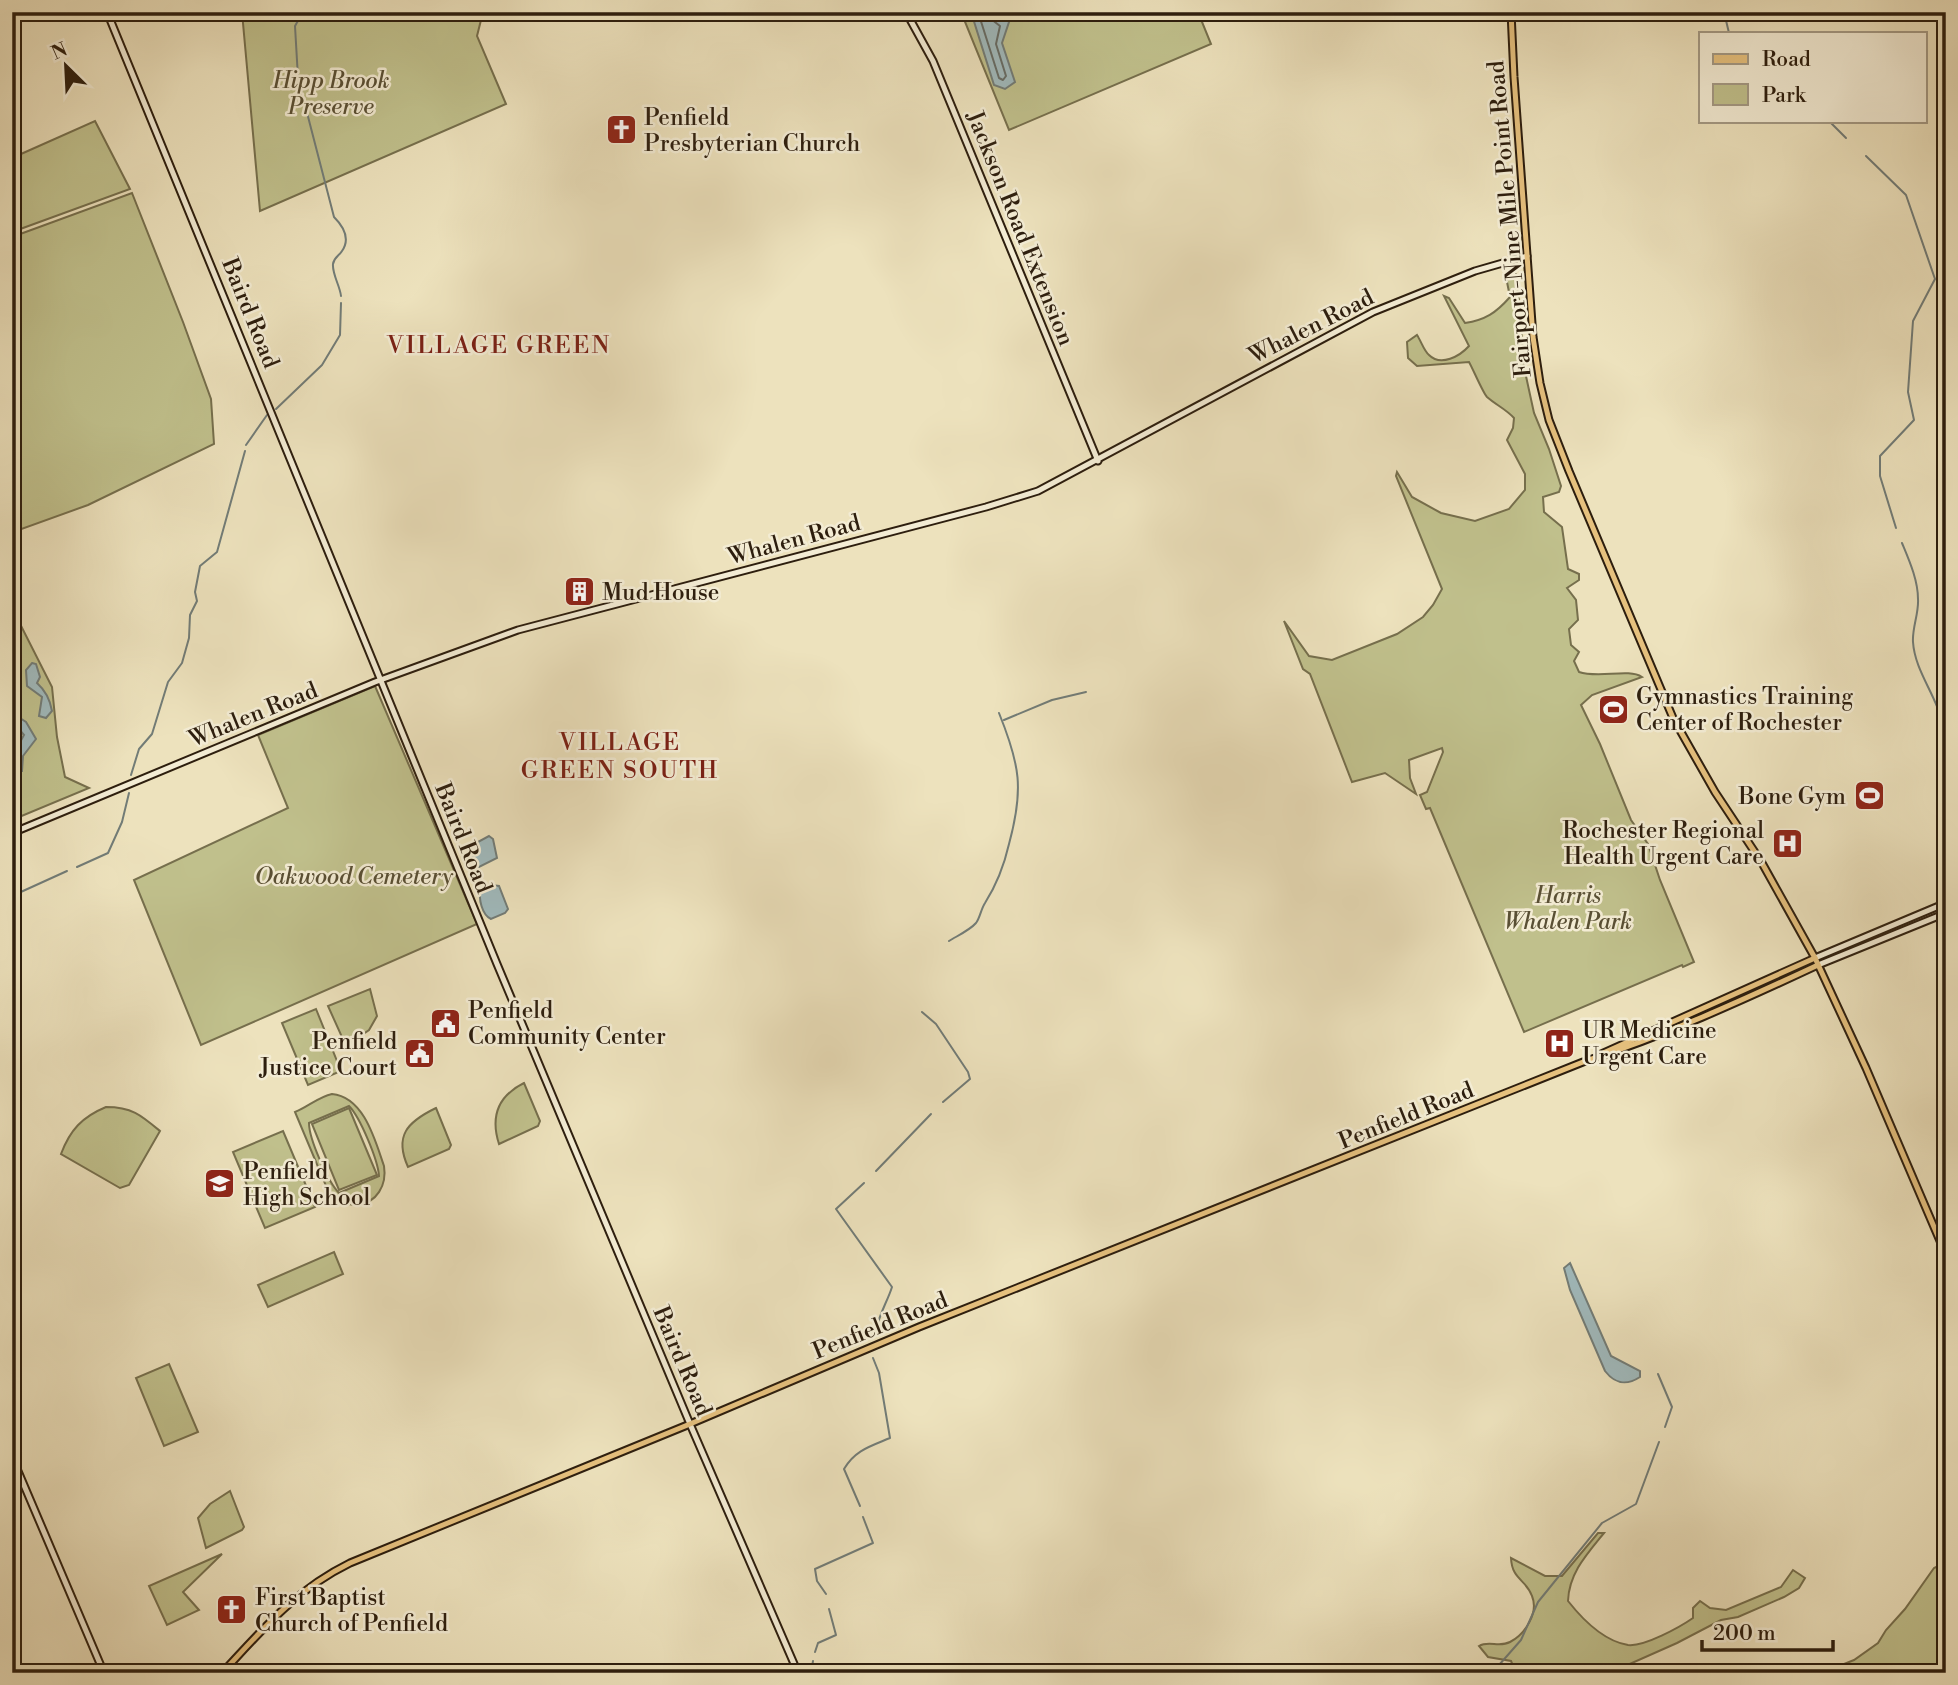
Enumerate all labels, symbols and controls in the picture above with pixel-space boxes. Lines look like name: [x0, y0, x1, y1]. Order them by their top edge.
north arrow: [32, 32, 102, 102]
legend: [1699, 32, 1926, 122]
text: N: [48, 37, 71, 65]
text: Road: [1762, 47, 1811, 73]
street label: Fairport-Nine Mile Point Road: [1482, 59, 1538, 379]
park label: Hipp Brook Preserve: [271, 67, 390, 121]
text: Park: [1762, 83, 1807, 109]
place label: Penfield Presbyterian Church: [644, 104, 861, 158]
street label: Jackson Road Extension: [960, 106, 1080, 350]
church icon: Penfield Presbyterian Church: [604, 113, 638, 147]
street label: Baird Road: [215, 253, 285, 373]
street label: Whalen Road: [1243, 283, 1379, 371]
district label: VILLAGE GREEN: [386, 331, 611, 361]
street label: Whalen Road: [724, 509, 864, 571]
building icon: Mud House: [562, 575, 596, 609]
place label: Mud House: [602, 579, 719, 607]
street label: Whalen Road: [184, 676, 322, 754]
place label: Gymnastics Training Center of Rochester: [1636, 683, 1853, 737]
sports icon: Gymnastics Training Center of Rochester: [1596, 692, 1630, 726]
district label: VILLAGE GREEN SOUTH: [521, 728, 719, 786]
street label: Baird Road: [428, 778, 498, 898]
sports icon: Bone Gym: [1852, 779, 1886, 813]
place label: Bone Gym: [1738, 783, 1846, 811]
place label: Rochester Regional Health Urgent Care: [1562, 817, 1764, 871]
hospital icon: Rochester Regional Health Urgent Care: [1770, 826, 1804, 860]
park label: Oakwood Cemetery: [255, 863, 454, 891]
park label: Harris Whalen Park: [1504, 882, 1632, 936]
place label: Penfield Community Center: [468, 997, 666, 1051]
public building icon: Penfield Community Center: [428, 1006, 462, 1040]
place label: UR Medicine Urgent Care: [1582, 1017, 1717, 1071]
hospital icon: UR Medicine Urgent Care: [1542, 1026, 1576, 1060]
place label: Penfield Justice Court: [259, 1028, 397, 1082]
public building icon: Penfield Justice Court: [403, 1037, 437, 1071]
street label: Penfield Road: [1335, 1076, 1478, 1156]
place label: Penfield High School: [243, 1158, 371, 1212]
school or university icon: Penfield High School: [203, 1167, 237, 1201]
street label: Penfield Road: [809, 1286, 952, 1366]
street label: Baird Road: [646, 1301, 718, 1420]
place label: First Baptist Church of Penfield: [255, 1584, 448, 1638]
church icon: First Baptist Church of Penfield: [215, 1593, 249, 1627]
scale bar: [1702, 1608, 1834, 1652]
text: 200 m: [1713, 1621, 1776, 1647]

